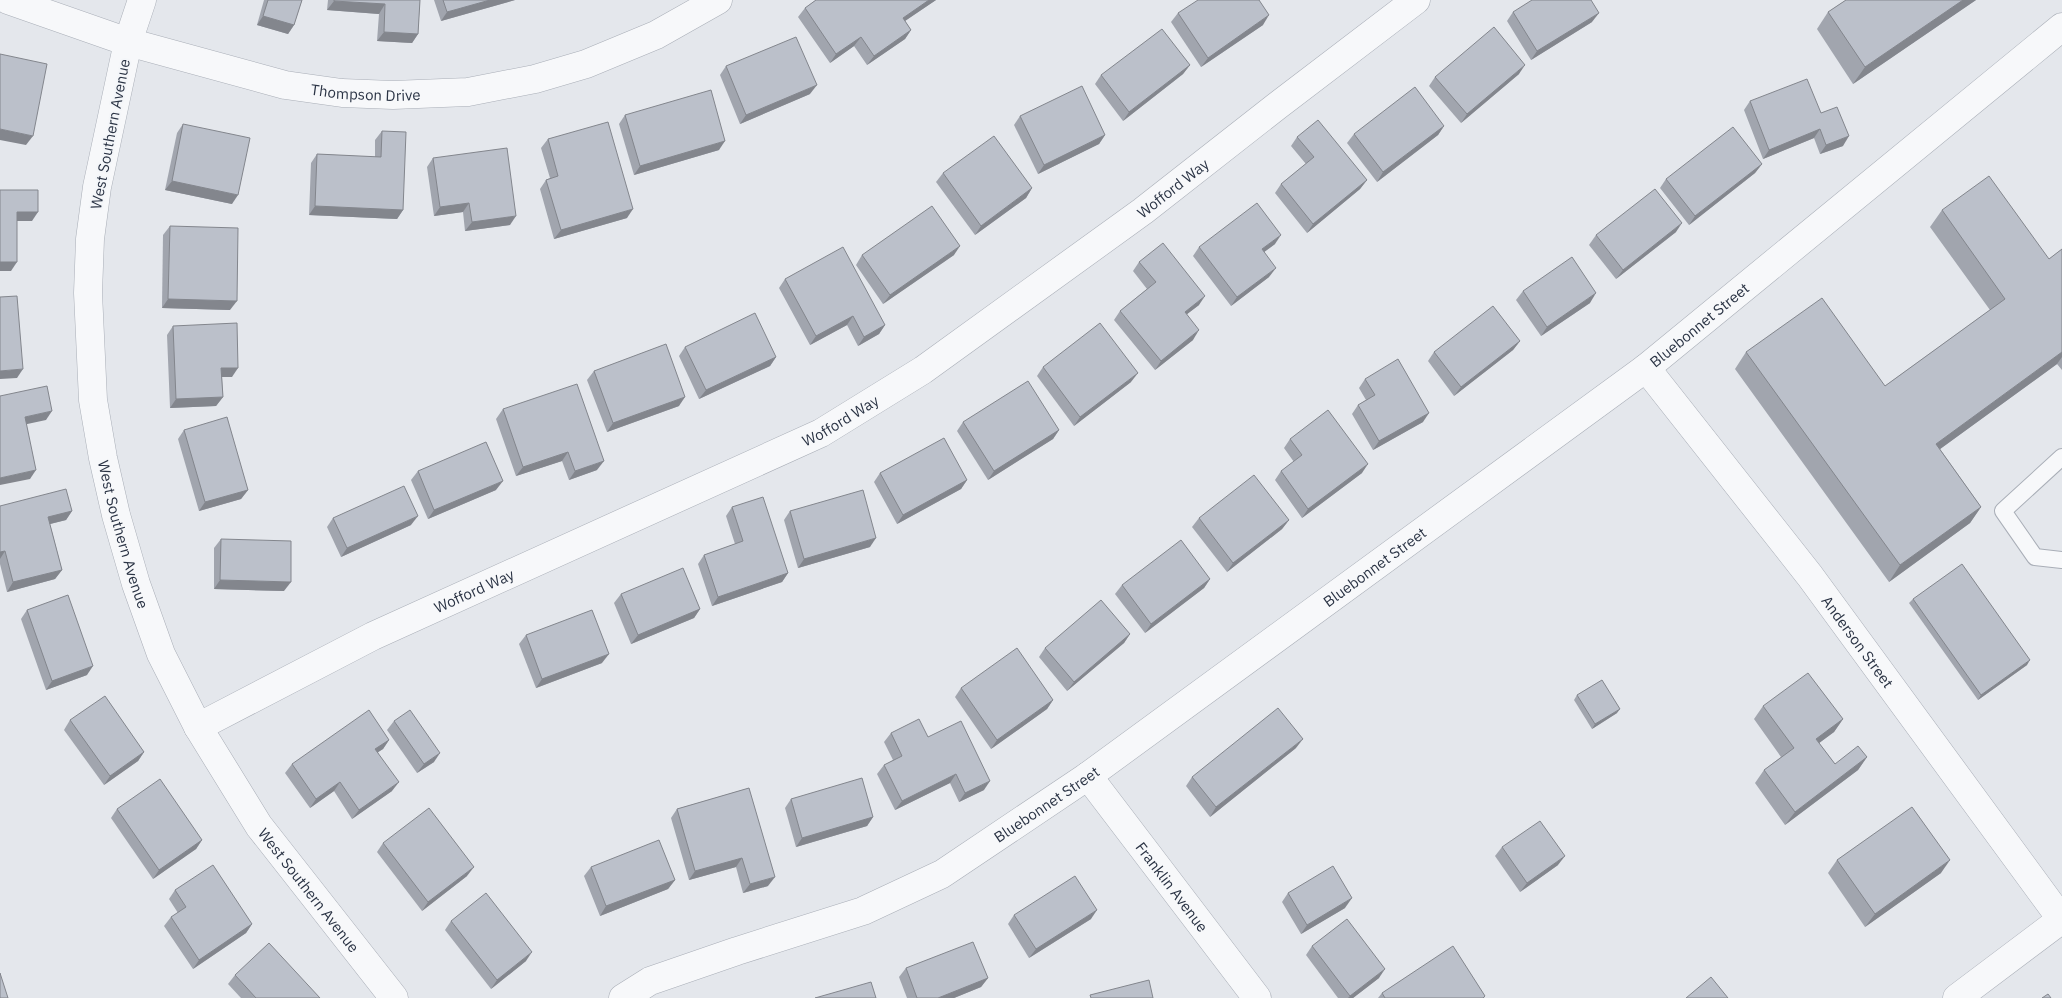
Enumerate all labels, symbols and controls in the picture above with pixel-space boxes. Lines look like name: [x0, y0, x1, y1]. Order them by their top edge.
street label: West Southern Avenue: [86, 57, 134, 211]
street label: Thompson Drive: [309, 79, 421, 105]
street label: Wofford Way: [1133, 154, 1213, 222]
street label: Bluebonnet Street: [1645, 278, 1753, 371]
street label: Wofford Way: [799, 390, 882, 450]
street label: West Southern Avenue: [94, 458, 153, 611]
street label: Bluebonnet Street: [1319, 523, 1430, 611]
street label: Wofford Way: [431, 564, 517, 617]
street label: Anderson Street: [1818, 592, 1898, 691]
street label: Bluebonnet Street: [990, 762, 1103, 846]
street label: West Southern Avenue: [254, 824, 364, 956]
street label: Franklin Avenue: [1132, 838, 1212, 935]

